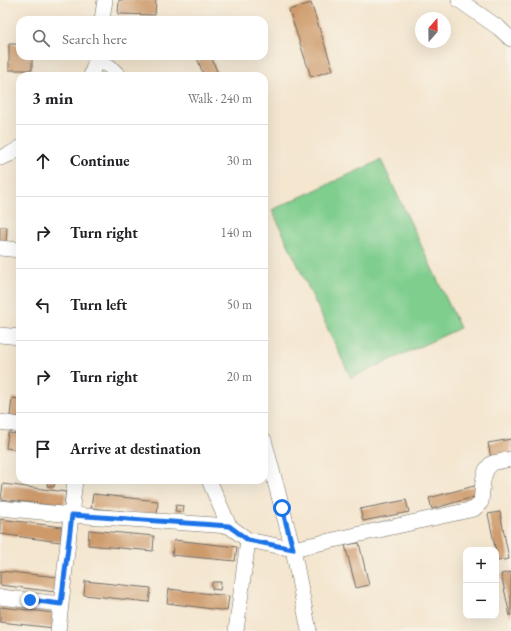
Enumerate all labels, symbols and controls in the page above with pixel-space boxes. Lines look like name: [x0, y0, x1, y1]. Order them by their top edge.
north arrow: [415, 12, 451, 48]
search box: [16, 16, 268, 60]
icon: search: [30, 27, 52, 49]
text: Search here: [62, 29, 127, 48]
text: 3 min: [32, 87, 73, 109]
text: Walk · 240 m: [188, 90, 252, 107]
icon: ahead: [32, 150, 54, 172]
text: Continue: [70, 151, 130, 170]
text: 30 m: [227, 152, 252, 169]
icon: right: [32, 222, 54, 244]
text: Turn right: [70, 223, 138, 242]
text: 140 m: [221, 224, 252, 241]
icon: left: [32, 294, 54, 316]
text: Turn left: [70, 295, 127, 314]
text: 50 m: [227, 296, 252, 313]
icon: right: [32, 366, 54, 388]
text: Turn right: [70, 367, 138, 386]
text: 20 m: [227, 368, 252, 385]
icon: arrive: [32, 438, 54, 460]
text: Arrive at destination: [70, 439, 201, 458]
route start: [273, 499, 291, 517]
map controls: [463, 547, 499, 619]
button: +: [463, 547, 499, 583]
button: −: [463, 583, 499, 619]
route end: [21, 591, 39, 609]

